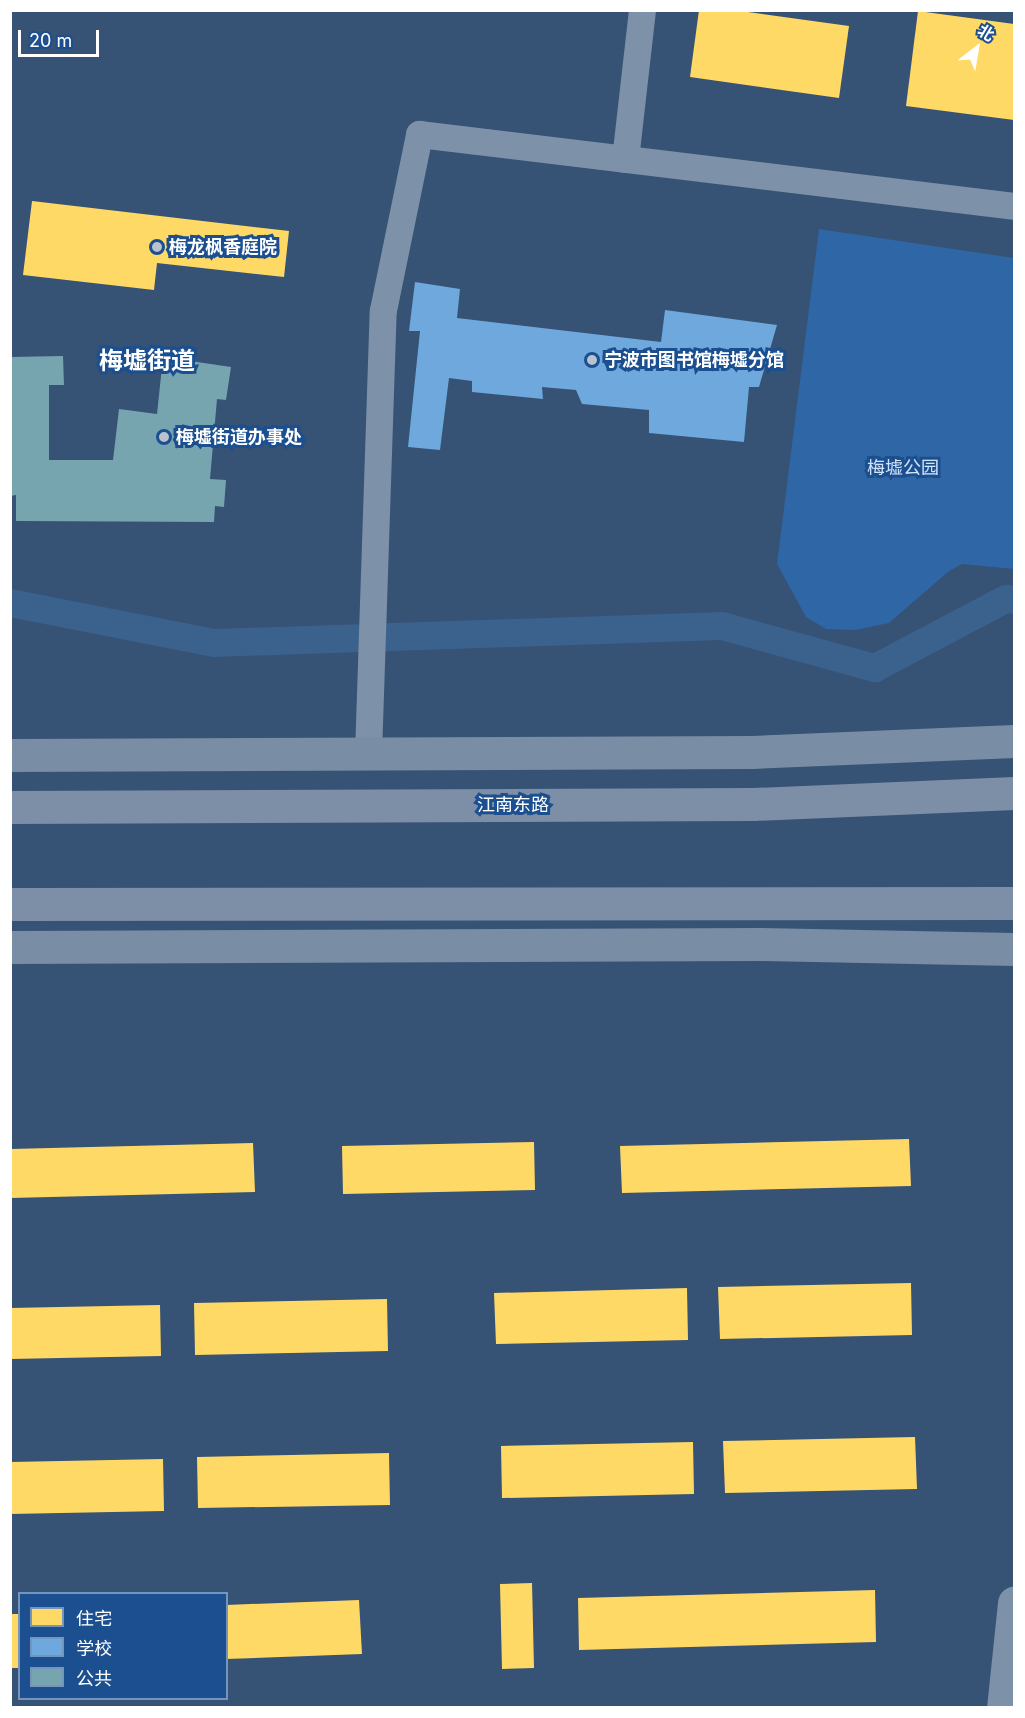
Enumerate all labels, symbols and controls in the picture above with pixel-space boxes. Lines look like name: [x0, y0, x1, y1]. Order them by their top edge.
scale bar: [21, 18, 102, 56]
north arrow: [947, 18, 1007, 78]
text: 北: [974, 20, 998, 45]
text: 20 m: [29, 30, 72, 51]
place label: 梅龙枫香庭院: [169, 236, 277, 258]
marker: 梅龙枫香庭院: [150, 240, 164, 254]
district label: 梅墟街道: [99, 347, 195, 375]
place label: 宁波市图书馆梅墟分馆: [604, 349, 784, 371]
marker: 宁波市图书馆梅墟分馆: [585, 353, 599, 367]
place label: 梅墟街道办事处: [176, 426, 302, 448]
marker: 梅墟街道办事处: [157, 430, 171, 444]
park label: 梅墟公园: [867, 457, 939, 479]
street label: 江南东路: [477, 794, 549, 816]
legend: [18, 1592, 228, 1700]
text: 住宅: [76, 1608, 112, 1629]
text: 学校: [76, 1638, 112, 1659]
text: 公共: [76, 1668, 112, 1689]

